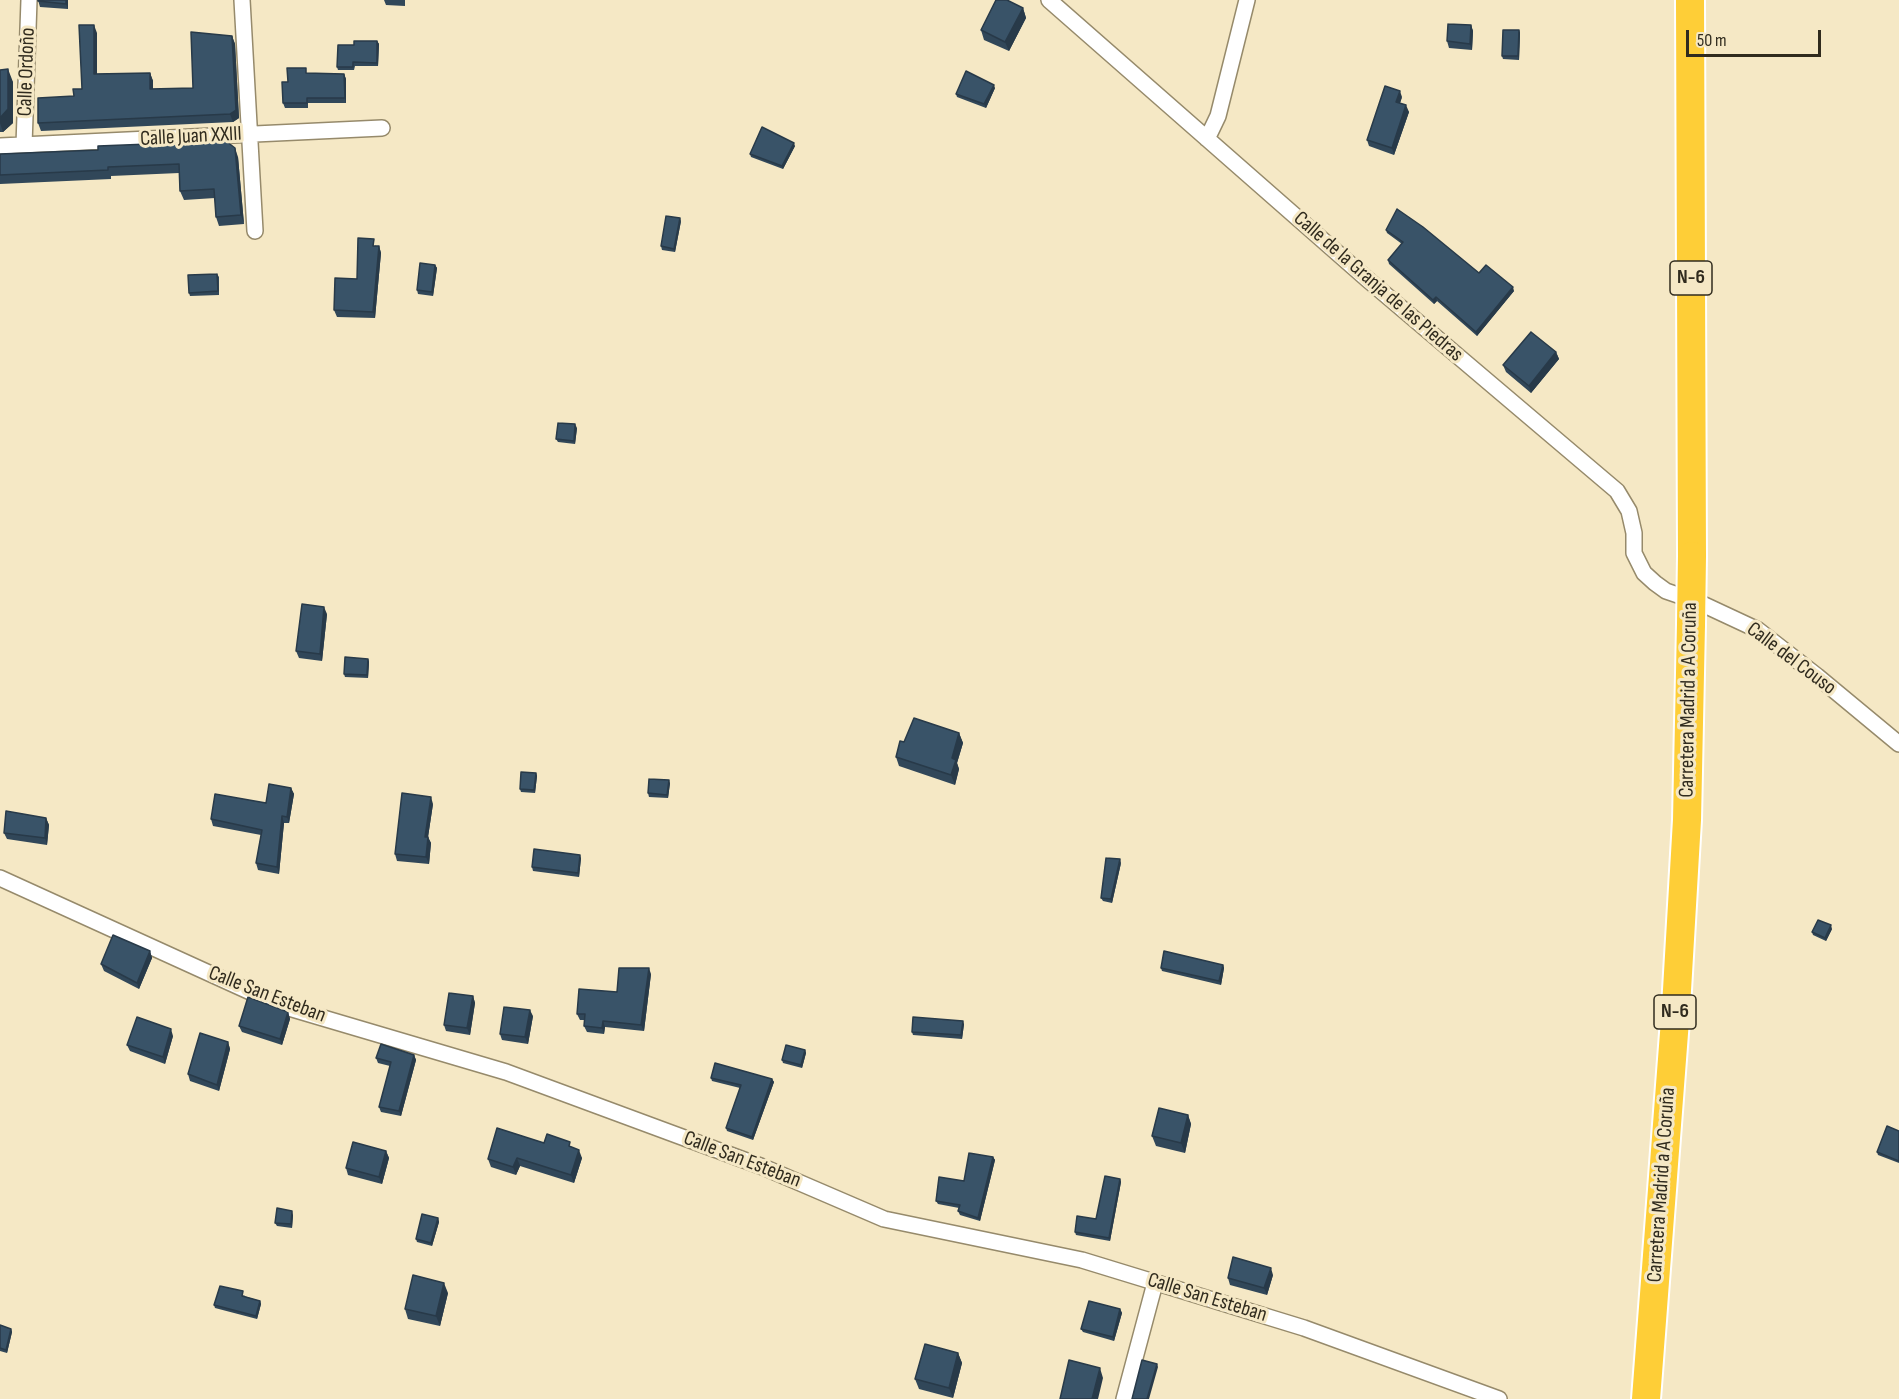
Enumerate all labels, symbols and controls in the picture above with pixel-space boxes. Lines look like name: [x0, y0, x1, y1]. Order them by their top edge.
scale bar: [1689, 18, 1824, 56]
street label: Calle Ordoño: [13, 27, 41, 117]
text: 50 m: [1697, 30, 1727, 51]
street label: Calle Juan XXIII: [140, 122, 242, 152]
street label: Calle de la Granja de las Piedras: [1288, 206, 1468, 368]
road number: N-6: [1670, 261, 1712, 295]
street label: Carretera Madrid a A Coruña: [1675, 602, 1703, 798]
street label: Calle del Couso: [1741, 617, 1841, 701]
street label: Calle San Esteban: [205, 961, 329, 1029]
road number: N-6: [1654, 995, 1696, 1029]
street label: Carretera Madrid a A Coruña: [1643, 1087, 1681, 1283]
street label: Calle San Esteban: [680, 1126, 804, 1194]
street label: Calle San Esteban: [1144, 1268, 1270, 1328]

